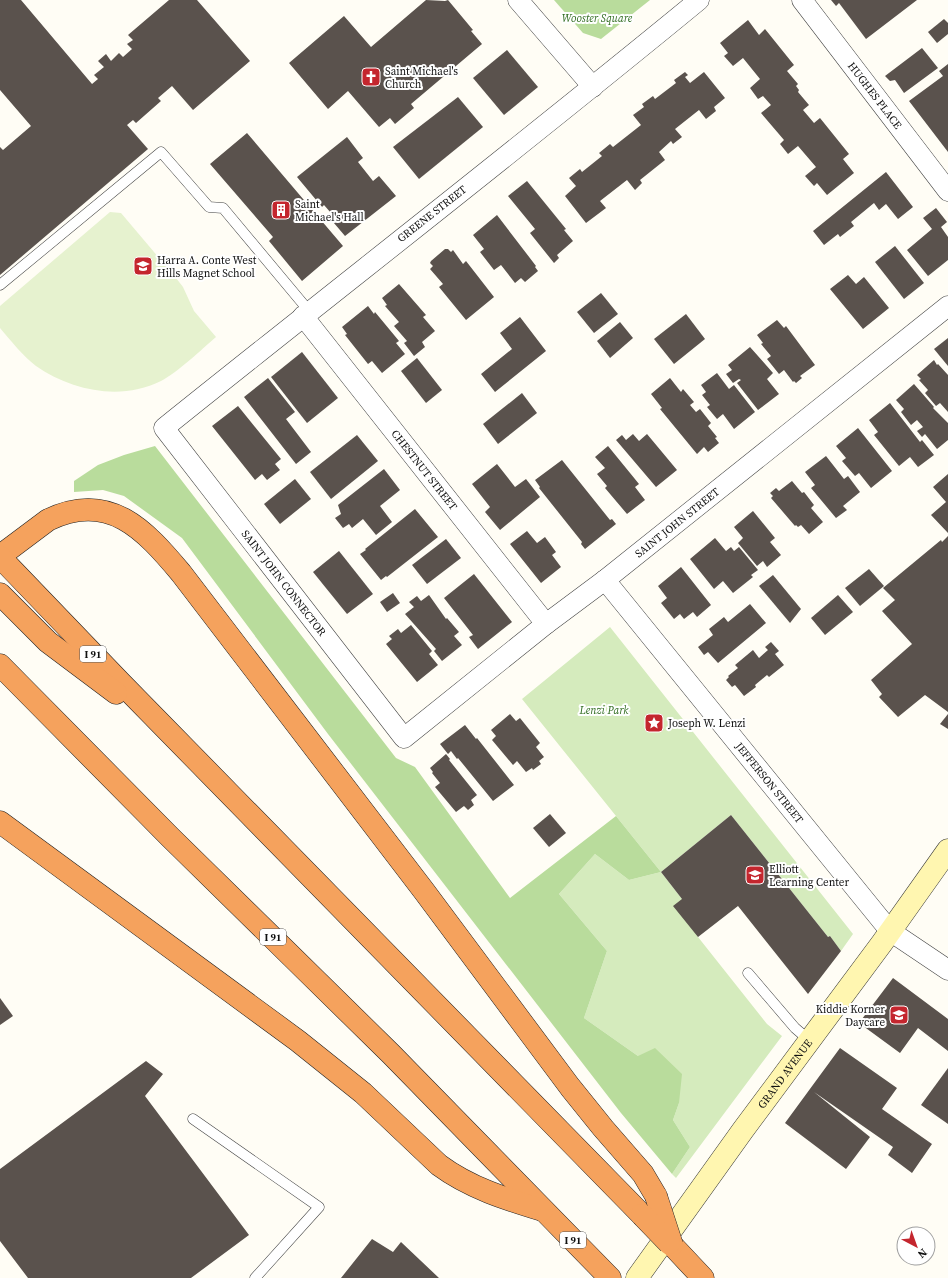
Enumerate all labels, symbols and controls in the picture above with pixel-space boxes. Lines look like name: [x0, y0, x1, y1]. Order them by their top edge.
park label: Wooster Square: [562, 11, 633, 26]
street label: HUGHES PLACE: [844, 59, 906, 132]
place label: Saint Michael's Church: [385, 64, 458, 92]
church icon: Saint Michael's Church: [360, 66, 382, 88]
street label: GREENE STREET: [394, 182, 470, 246]
place label: Saint Michael's Hall: [295, 197, 364, 225]
building icon: Saint Michael's Hall: [270, 199, 292, 221]
place label: Harra A. Conte West Hills Magnet School: [157, 253, 257, 281]
school or university icon: Harra A. Conte West Hills Magnet School: [132, 255, 154, 277]
street label: CHESTNUT STREET: [388, 427, 461, 514]
street label: SAINT JOHN STREET: [632, 484, 723, 561]
street label: SAINT JOHN CONNECTOR: [238, 527, 330, 639]
road number: I 91: [80, 646, 106, 662]
park label: Lenzi Park: [578, 703, 629, 718]
place icon: Joseph W. Lenzi: [643, 712, 665, 734]
place label: Joseph W. Lenzi: [667, 716, 746, 731]
street label: JEFFERSON STREET: [731, 738, 807, 827]
place label: Elliott Learning Center: [769, 862, 849, 890]
school or university icon: Elliott Learning Center: [744, 864, 766, 886]
road number: I 91: [260, 929, 286, 945]
place label: Kiddie Korner Daycare: [816, 1002, 885, 1030]
school or university icon: Kiddie Korner Daycare: [888, 1004, 910, 1026]
street label: GRAND AVENUE: [754, 1036, 816, 1112]
north arrow: [896, 1226, 936, 1266]
road number: I 91: [560, 1232, 586, 1248]
text: N: [914, 1245, 930, 1261]

